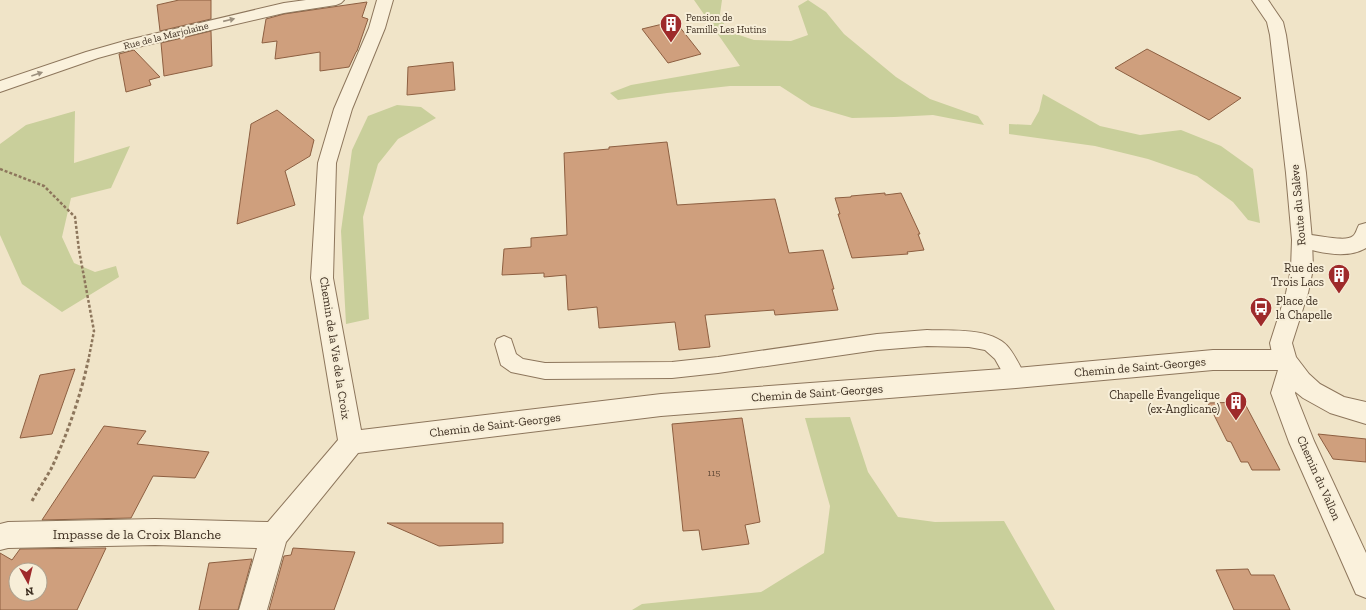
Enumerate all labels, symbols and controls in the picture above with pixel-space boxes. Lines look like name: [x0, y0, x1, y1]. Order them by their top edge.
building icon: Pension de Famille Les Hutins: [658, 11, 684, 44]
place label: Pension de Famille Les Hutins: [686, 12, 766, 36]
one-way arrow: [223, 17, 235, 23]
street label: Rue de la Marjolaine: [122, 20, 210, 52]
one-way arrow: [31, 71, 43, 77]
street label: Route du Salève: [1287, 164, 1309, 246]
place label: Rue des Trois Lacs: [1271, 261, 1324, 289]
building icon: Rue des Trois Lacs: [1326, 262, 1352, 295]
street label: Chemin de la Vie de la Croix: [317, 276, 353, 420]
place label: Place de la Chapelle: [1276, 294, 1333, 322]
bus stop icon: Place de la Chapelle: [1248, 295, 1274, 328]
street label: Chemin de Saint-Georges: [1074, 354, 1206, 380]
street label: Chemin de Saint-Georges: [751, 381, 883, 405]
place label: Chapelle Évangelique (ex-Anglicane): [1109, 387, 1220, 416]
building icon: Chapelle Évangelique (ex-Anglicane): [1223, 389, 1249, 422]
street label: Chemin de Saint-Georges: [429, 410, 561, 440]
street label: Chemin du Vallon: [1294, 433, 1344, 523]
house number: 115: [708, 467, 720, 479]
street label: Impasse de la Croix Blanche: [53, 526, 222, 543]
north arrow: [8, 562, 48, 602]
text: N: [24, 584, 34, 599]

